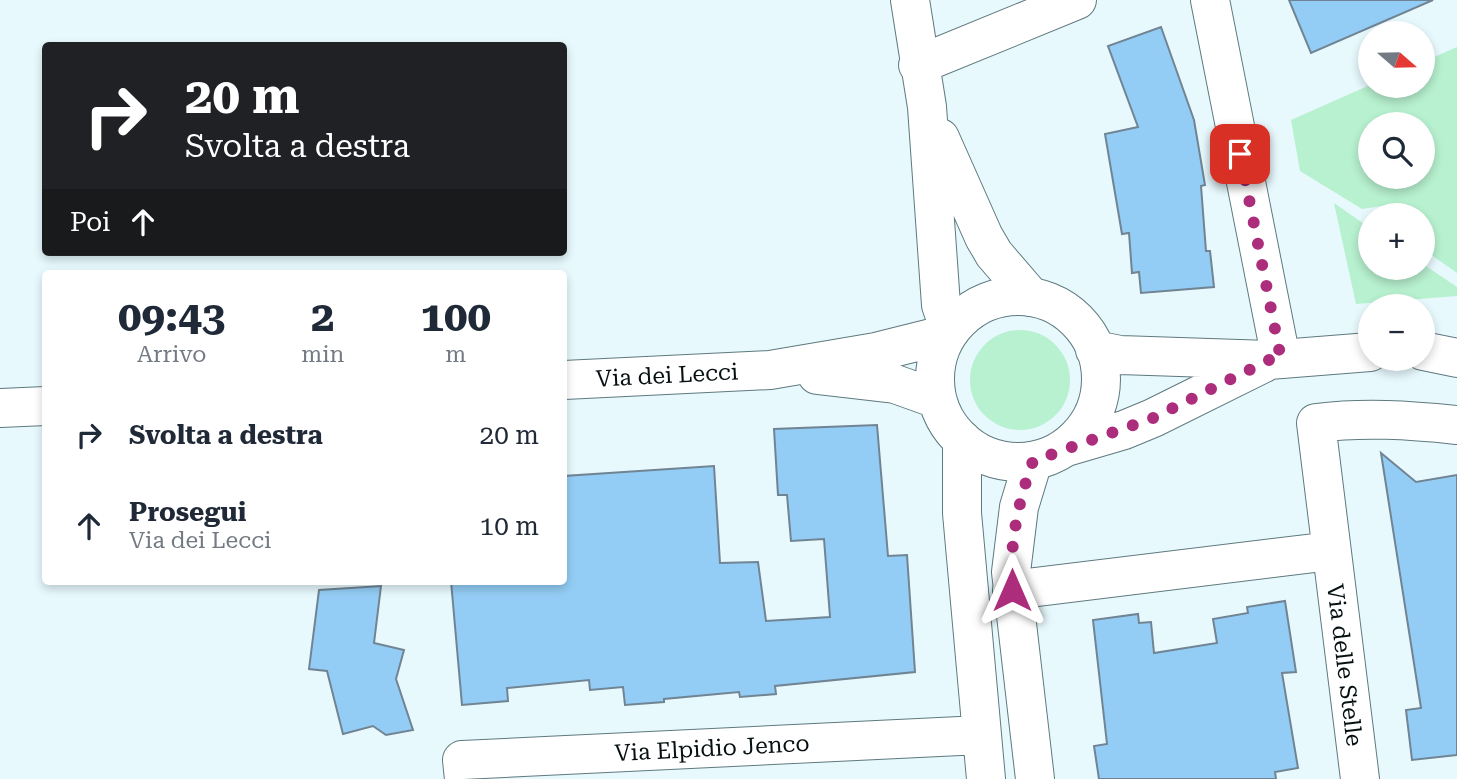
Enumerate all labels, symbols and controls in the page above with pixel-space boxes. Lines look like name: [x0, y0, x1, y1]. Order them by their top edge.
north arrow: [1358, 21, 1435, 98]
map controls: [1358, 21, 1435, 371]
text: 20 m: [185, 68, 300, 125]
icon: right: [70, 70, 161, 161]
button: search: [1358, 112, 1435, 189]
pin: [1210, 124, 1270, 184]
text: Svolta a destra: [185, 127, 410, 165]
icon: arrive: [1221, 135, 1259, 173]
icon: ahead: [124, 203, 162, 241]
button: +: [1358, 203, 1435, 280]
text: Poi: [70, 207, 110, 237]
text: 09:43: [118, 292, 225, 341]
text: 2: [311, 292, 335, 341]
text: 100: [420, 292, 491, 341]
button: −: [1358, 294, 1435, 371]
text: Arrivo: [137, 341, 206, 368]
text: min: [301, 341, 344, 368]
text: m: [445, 341, 466, 368]
street label: Via dei Lecci: [595, 358, 739, 393]
icon: right: [70, 416, 108, 454]
text: Svolta a destra: [129, 420, 323, 450]
text: 20 m: [480, 420, 539, 450]
text: Prosegui: [129, 497, 246, 527]
icon: ahead: [70, 507, 108, 545]
text: 10 m: [480, 511, 539, 541]
text: Via dei Lecci: [129, 527, 271, 554]
position arrow: [975, 553, 1049, 627]
street label: Via delle Stelle: [1321, 582, 1368, 748]
street label: Via Elpidio Jenco: [614, 730, 810, 767]

